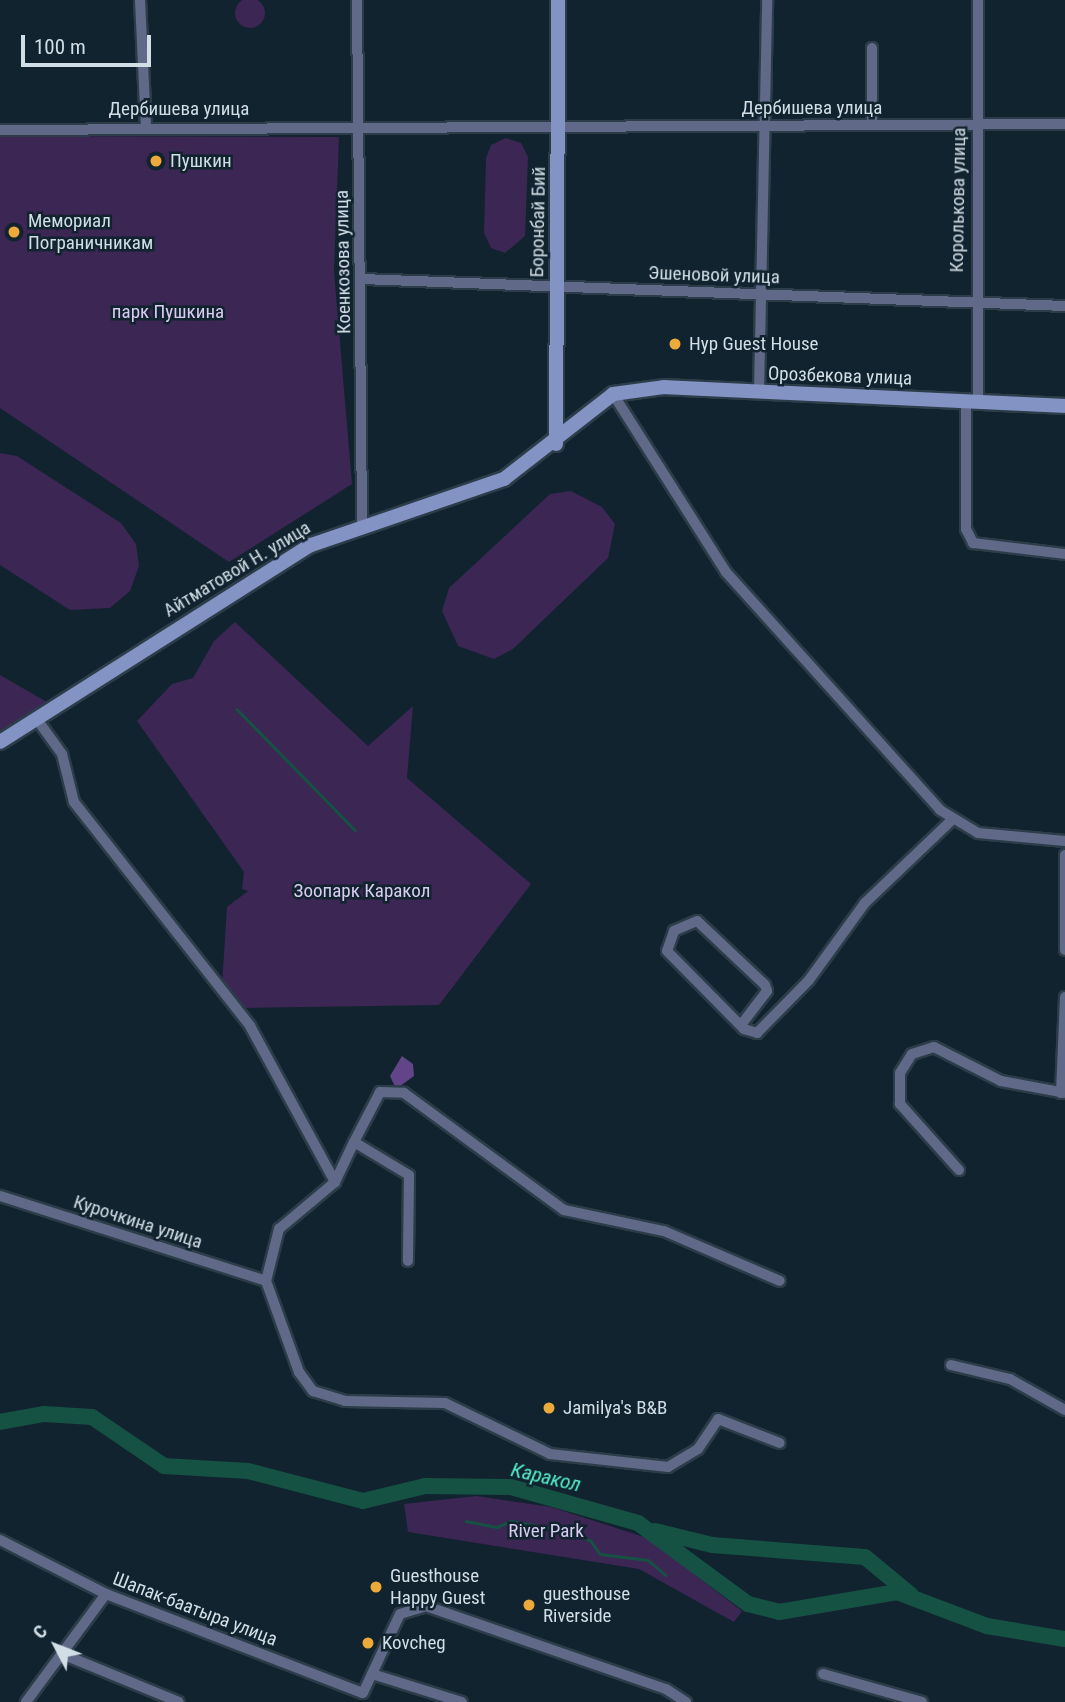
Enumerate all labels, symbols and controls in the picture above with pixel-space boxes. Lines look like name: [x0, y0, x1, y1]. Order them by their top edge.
scale bar: [24, 21, 154, 65]
text: 100 m: [34, 35, 86, 59]
street label: Дербишева улица: [742, 97, 882, 119]
street label: Дербишева улица: [109, 98, 249, 120]
street label: Королькова улица: [945, 127, 971, 273]
place label: Пушкин: [170, 150, 232, 172]
marker: Пушкин: [148, 153, 164, 169]
street label: Боронбай Бий: [526, 166, 550, 278]
street label: Коенкозова улица: [330, 190, 356, 334]
place label: Мемориал Пограничникам: [28, 210, 153, 254]
marker: Мемориал Пограничникам: [6, 224, 22, 240]
street label: Эшеновой улица: [648, 261, 780, 289]
park label: парк Пушкина: [112, 301, 224, 323]
place label: Нур Guest House: [689, 333, 818, 355]
marker: Нур Guest House: [667, 336, 683, 352]
street label: Орозбекова улица: [767, 362, 913, 390]
street label: Айтматовой Н. улица: [159, 516, 315, 622]
park label: Зоопарк Каракол: [294, 880, 430, 902]
street label: Курочкина улица: [71, 1190, 205, 1254]
place label: Jamilya's B&B: [563, 1397, 667, 1419]
marker: Jamilya's B&B: [541, 1400, 557, 1416]
water label: Каракол: [509, 1457, 583, 1497]
park label: River Park: [508, 1520, 584, 1542]
place label: Guesthouse Happy Guest: [390, 1565, 485, 1609]
street label: Шапак-баатыра улица: [110, 1567, 280, 1651]
marker: Guesthouse Happy Guest: [368, 1579, 384, 1595]
place label: guesthouse Riverside: [543, 1583, 630, 1627]
marker: guesthouse Riverside: [521, 1597, 537, 1613]
north arrow: [21, 1611, 91, 1681]
text: С: [28, 1620, 52, 1643]
place label: Kovcheg: [382, 1632, 446, 1654]
marker: Kovcheg: [360, 1635, 376, 1651]

